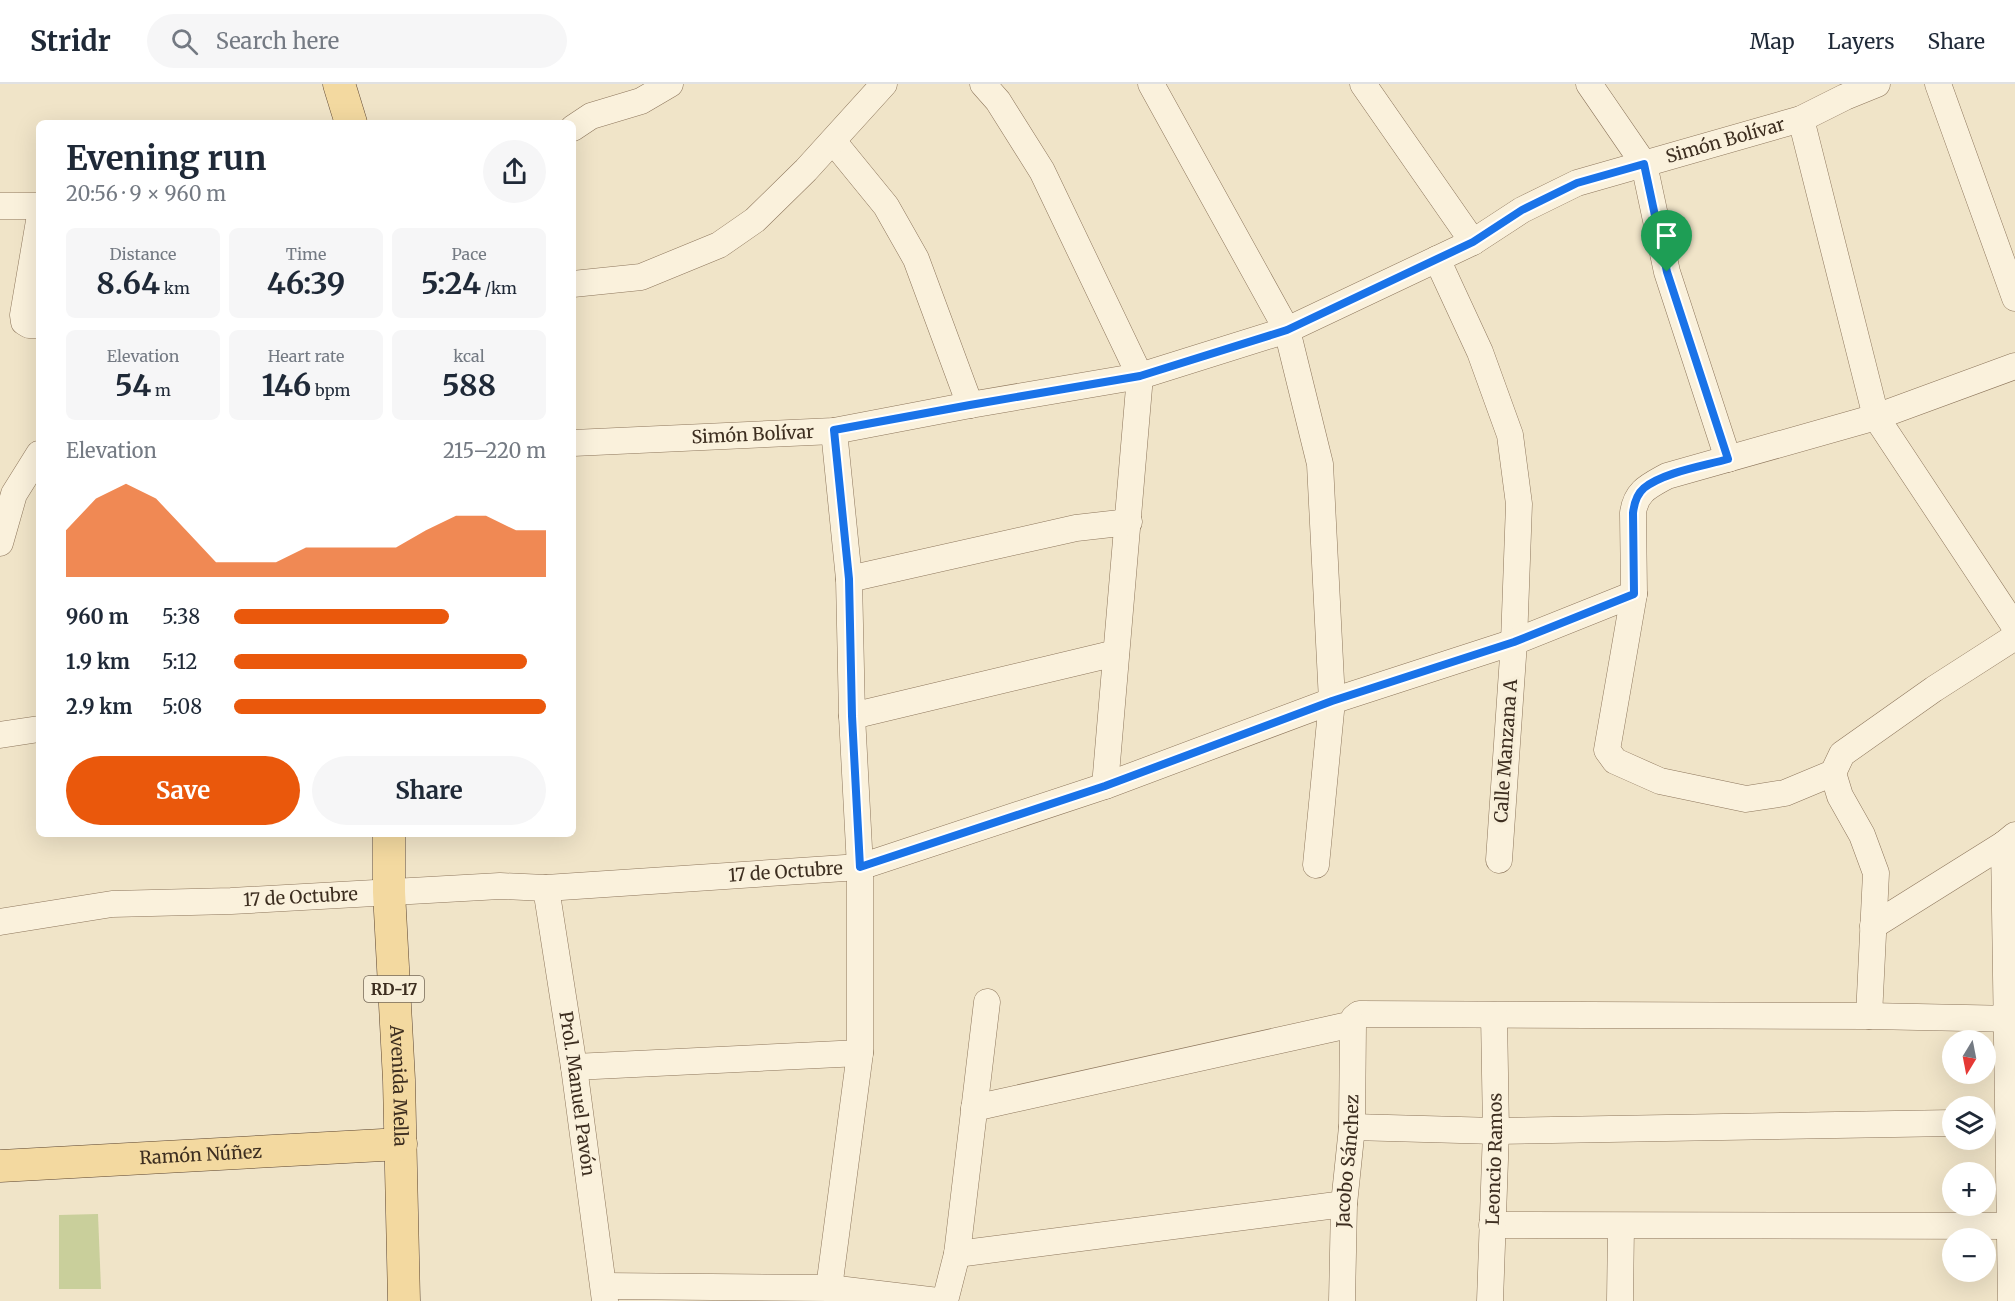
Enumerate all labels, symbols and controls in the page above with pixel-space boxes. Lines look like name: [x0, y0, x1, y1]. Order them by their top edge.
search box: [147, 14, 567, 68]
text: Stridr: [30, 23, 111, 59]
icon: search: [168, 25, 201, 58]
text: Search here: [216, 27, 339, 55]
text: Map: [1750, 28, 1795, 55]
text: Layers: [1828, 28, 1895, 55]
text: Share: [1928, 28, 1985, 55]
street label: Simón Bolívar: [1663, 112, 1787, 168]
text: Evening run: [66, 138, 266, 179]
button: share: [483, 140, 546, 203]
text: 20:56 · 9 × 960 m: [66, 181, 226, 206]
pin: [1641, 210, 1692, 272]
icon: arrive: [1650, 219, 1683, 252]
text: Distance: [110, 244, 176, 264]
text: Time: [286, 244, 326, 264]
text: Pace: [452, 244, 487, 264]
text: 8.64: [96, 264, 160, 302]
text: 46:39: [267, 264, 345, 302]
text: 5:24: [421, 264, 481, 302]
text: km: [160, 278, 190, 298]
text: /km: [481, 278, 517, 298]
text: Elevation: [107, 346, 179, 366]
text: Heart rate: [268, 346, 344, 366]
text: kcal: [453, 346, 485, 366]
text: 54: [115, 366, 151, 404]
text: 146: [262, 366, 311, 404]
text: 588: [442, 366, 496, 404]
text: m: [151, 380, 171, 400]
text: bpm: [311, 380, 350, 400]
street label: Simón Bolívar: [691, 420, 815, 449]
text: Elevation: [66, 438, 157, 463]
text: 215–220 m: [443, 438, 546, 463]
text: 960 m: [66, 604, 129, 629]
text: 5:38: [162, 604, 200, 629]
text: 1.9 km: [66, 649, 130, 674]
text: 5:12: [162, 649, 198, 674]
street label: Calle Manzana A: [1489, 678, 1522, 824]
text: 2.9 km: [66, 694, 132, 719]
text: 5:08: [162, 694, 202, 719]
button: Save: [66, 756, 300, 825]
button: Share: [312, 756, 546, 825]
street label: 17 de Octubre: [727, 856, 844, 887]
street label: 17 de Octubre: [242, 882, 358, 911]
road number: RD-17: [364, 976, 424, 1002]
street label: Prol. Manuel Pavón: [554, 1009, 600, 1178]
street label: Avenida Mella: [385, 1023, 413, 1147]
north arrow: [1942, 1030, 1996, 1084]
map controls: [1942, 1030, 1996, 1282]
street label: Leoncio Ramos: [1481, 1092, 1507, 1226]
street label: Jacobo Sánchez: [1331, 1094, 1363, 1229]
button: layers: [1942, 1096, 1996, 1150]
street label: Ramón Núñez: [139, 1140, 263, 1169]
button: +: [1942, 1162, 1996, 1216]
button: −: [1942, 1228, 1996, 1282]

